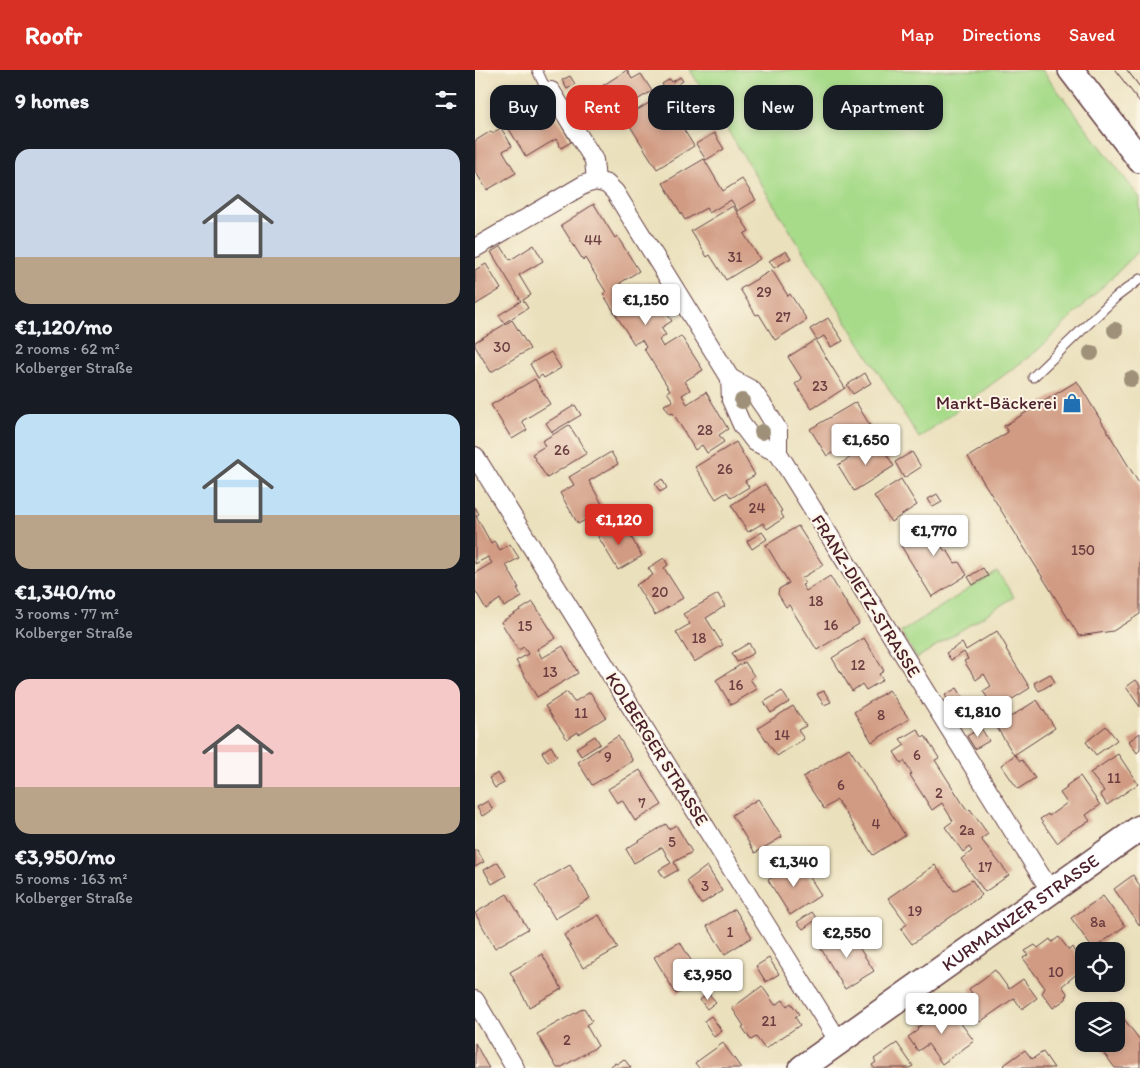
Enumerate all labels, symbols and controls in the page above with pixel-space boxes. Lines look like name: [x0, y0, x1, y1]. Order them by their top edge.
text: Roofr: [25, 21, 82, 50]
text: Map: [901, 24, 934, 46]
text: Directions: [962, 24, 1041, 46]
text: Saved: [1069, 24, 1115, 46]
chip: Buy: [490, 85, 556, 130]
chip: Rent: [566, 85, 638, 130]
chip: Filters: [648, 85, 734, 130]
chip: New: [744, 85, 813, 130]
chip: Apartment: [823, 85, 943, 130]
icon: filters: [432, 86, 460, 114]
text: 9 homes: [15, 88, 89, 113]
icon: home: [193, 181, 283, 271]
house number: 44: [584, 231, 602, 249]
house number: 31: [727, 248, 743, 266]
house number: 29: [756, 283, 772, 301]
pin: €1,150: [605, 284, 687, 326]
text: €1,150: [623, 290, 669, 309]
house number: 27: [775, 308, 791, 326]
text: €1,120/mo: [15, 314, 113, 339]
house number: 30: [493, 338, 511, 356]
text: 2 rooms · 62 m²: [15, 339, 120, 358]
text: Kolberger Straße: [15, 358, 133, 377]
house number: 23: [812, 377, 828, 395]
place label: Markt-Bäckerei: [936, 392, 1057, 414]
shop icon: Markt-Bäckerei: [1061, 392, 1083, 414]
house number: 28: [697, 421, 713, 439]
pin: €1,650: [825, 424, 907, 466]
text: €1,650: [842, 430, 890, 449]
house number: 26: [554, 441, 570, 459]
icon: home: [193, 446, 283, 536]
house number: 26: [717, 460, 733, 478]
house number: 24: [749, 499, 765, 517]
pin: €1,120: [578, 504, 660, 546]
text: €1,120: [596, 510, 642, 529]
street label: FRANZ-DIETZ-STRASSE: [807, 510, 925, 682]
pin: €1,770: [893, 514, 975, 557]
text: €1,770: [911, 521, 957, 540]
house number: 150: [1071, 541, 1095, 559]
text: €1,340/mo: [15, 579, 116, 604]
house number: 20: [651, 583, 669, 601]
house number: 18: [808, 592, 824, 610]
text: 3 rooms · 77 m²: [15, 604, 119, 623]
house number: 16: [824, 616, 839, 634]
house number: 15: [518, 617, 533, 635]
text: Kolberger Straße: [15, 623, 133, 642]
house number: 18: [691, 629, 707, 647]
house number: 12: [851, 656, 866, 674]
house number: 13: [542, 663, 558, 681]
street label: KOLBERGER STRASSE: [601, 668, 713, 830]
house number: 16: [729, 676, 744, 694]
pin: €1,810: [937, 696, 1019, 738]
text: €1,810: [955, 702, 1001, 721]
house number: 11: [574, 704, 588, 722]
house number: 8: [877, 706, 885, 724]
icon: home: [193, 711, 283, 801]
house number: 14: [774, 726, 790, 744]
house number: 6: [913, 746, 921, 764]
house number: 9: [604, 748, 612, 766]
house number: 11: [1107, 769, 1121, 787]
house number: 6: [837, 776, 845, 794]
house number: 2: [935, 784, 943, 802]
house number: 7: [638, 794, 646, 812]
house number: 4: [871, 815, 881, 833]
house number: 2a: [959, 821, 975, 839]
house number: 5: [668, 833, 676, 851]
text: €3,950/mo: [15, 844, 116, 869]
pin: €1,340: [753, 846, 835, 888]
street label: KURMAINZER STRASSE: [938, 850, 1103, 976]
text: €1,340: [770, 852, 818, 871]
house number: 17: [978, 858, 993, 876]
text: 5 rooms · 163 m²: [15, 869, 127, 888]
house number: 3: [701, 877, 709, 895]
text: Kolberger Straße: [15, 888, 133, 907]
house number: 19: [908, 902, 923, 920]
house number: 8a: [1090, 913, 1106, 931]
pin: €2,550: [806, 916, 888, 959]
house number: 1: [727, 923, 734, 941]
text: €2,550: [823, 923, 871, 942]
map controls: [1075, 942, 1125, 1052]
button: locate: [1075, 942, 1125, 992]
pin: €3,950: [667, 958, 749, 1001]
house number: 10: [1048, 963, 1064, 981]
text: €3,950: [684, 965, 732, 984]
pin: €2,000: [901, 992, 983, 1035]
text: €2,000: [917, 999, 967, 1018]
button: layers: [1075, 1002, 1125, 1052]
house number: 21: [762, 1012, 776, 1030]
house number: 2: [563, 1031, 571, 1049]

